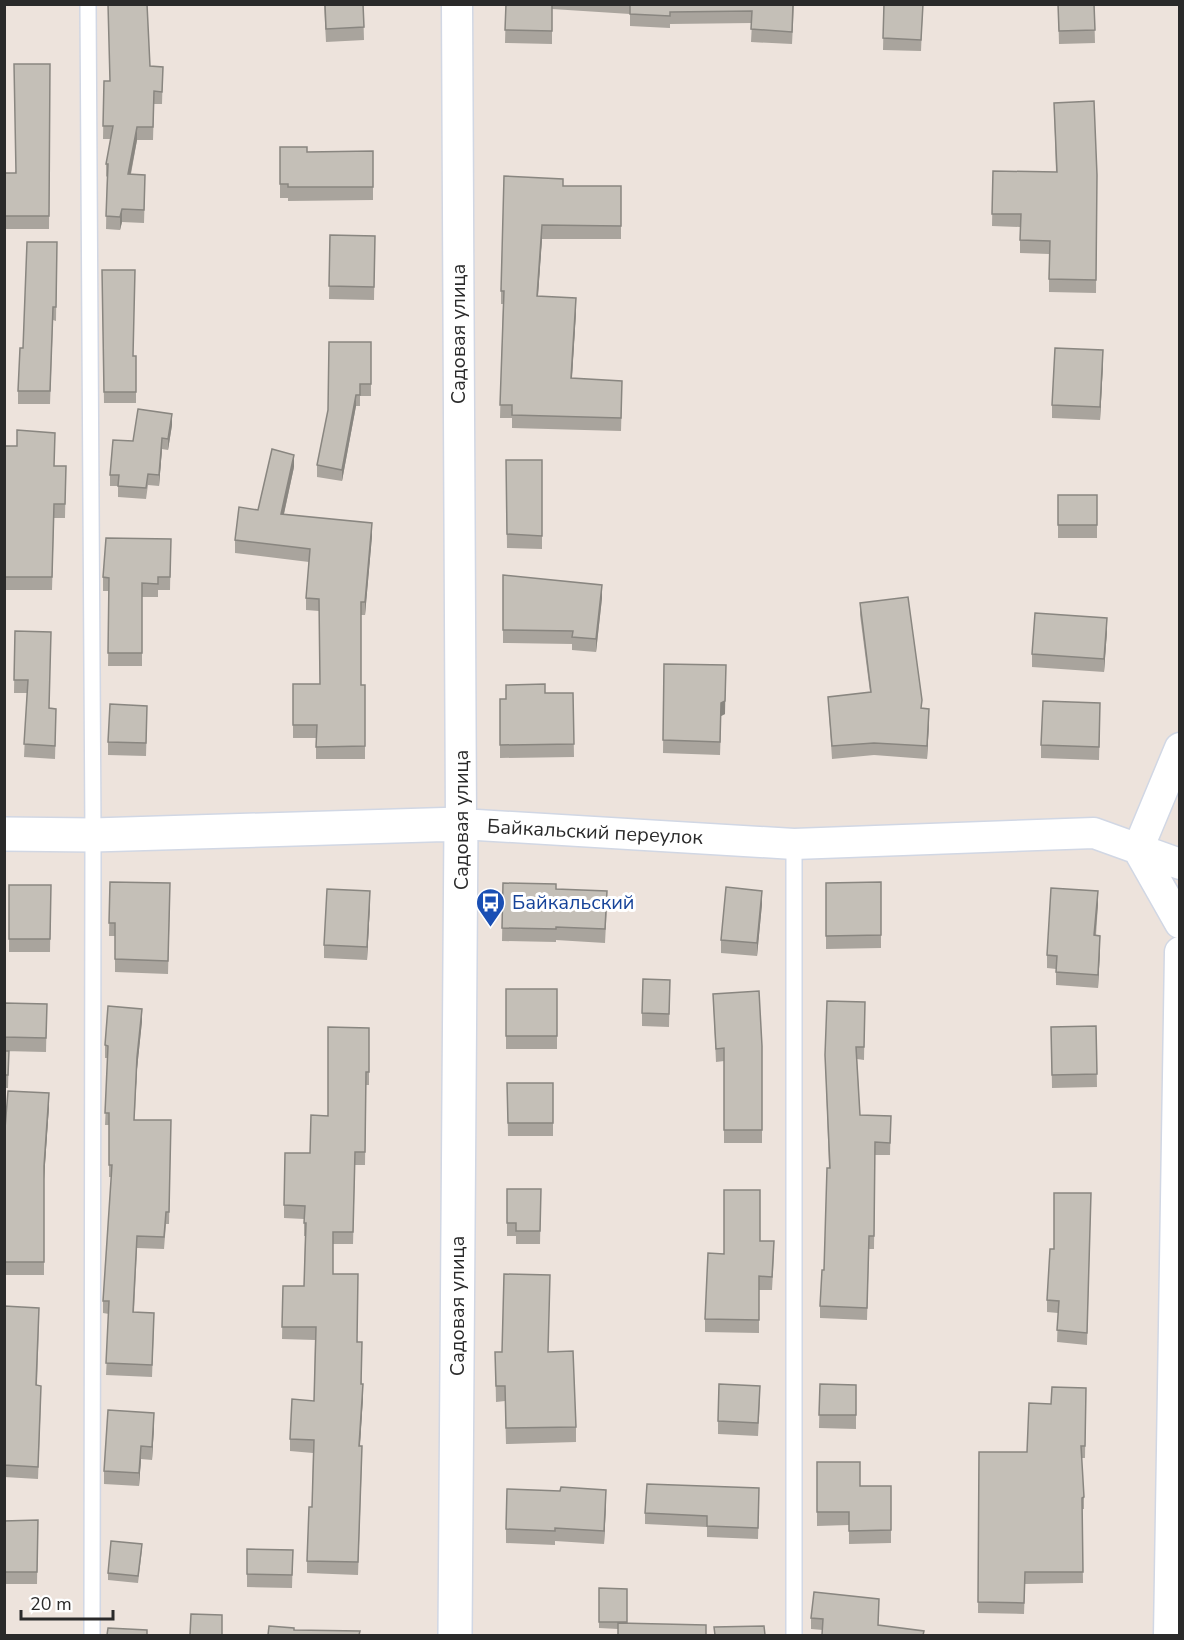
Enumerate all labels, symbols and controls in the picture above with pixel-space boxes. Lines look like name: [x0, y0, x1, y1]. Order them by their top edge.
street label: Садовая улица: [445, 264, 472, 404]
street label: Садовая улица: [448, 750, 475, 890]
street label: Байкальский переулок: [486, 813, 704, 851]
bus stop icon: Байкальский: [475, 886, 507, 928]
place label: Байкальский: [512, 889, 635, 916]
street label: Садовая улица: [444, 1236, 471, 1376]
scale bar: [21, 1583, 112, 1621]
text: 20 m: [30, 1592, 72, 1616]

